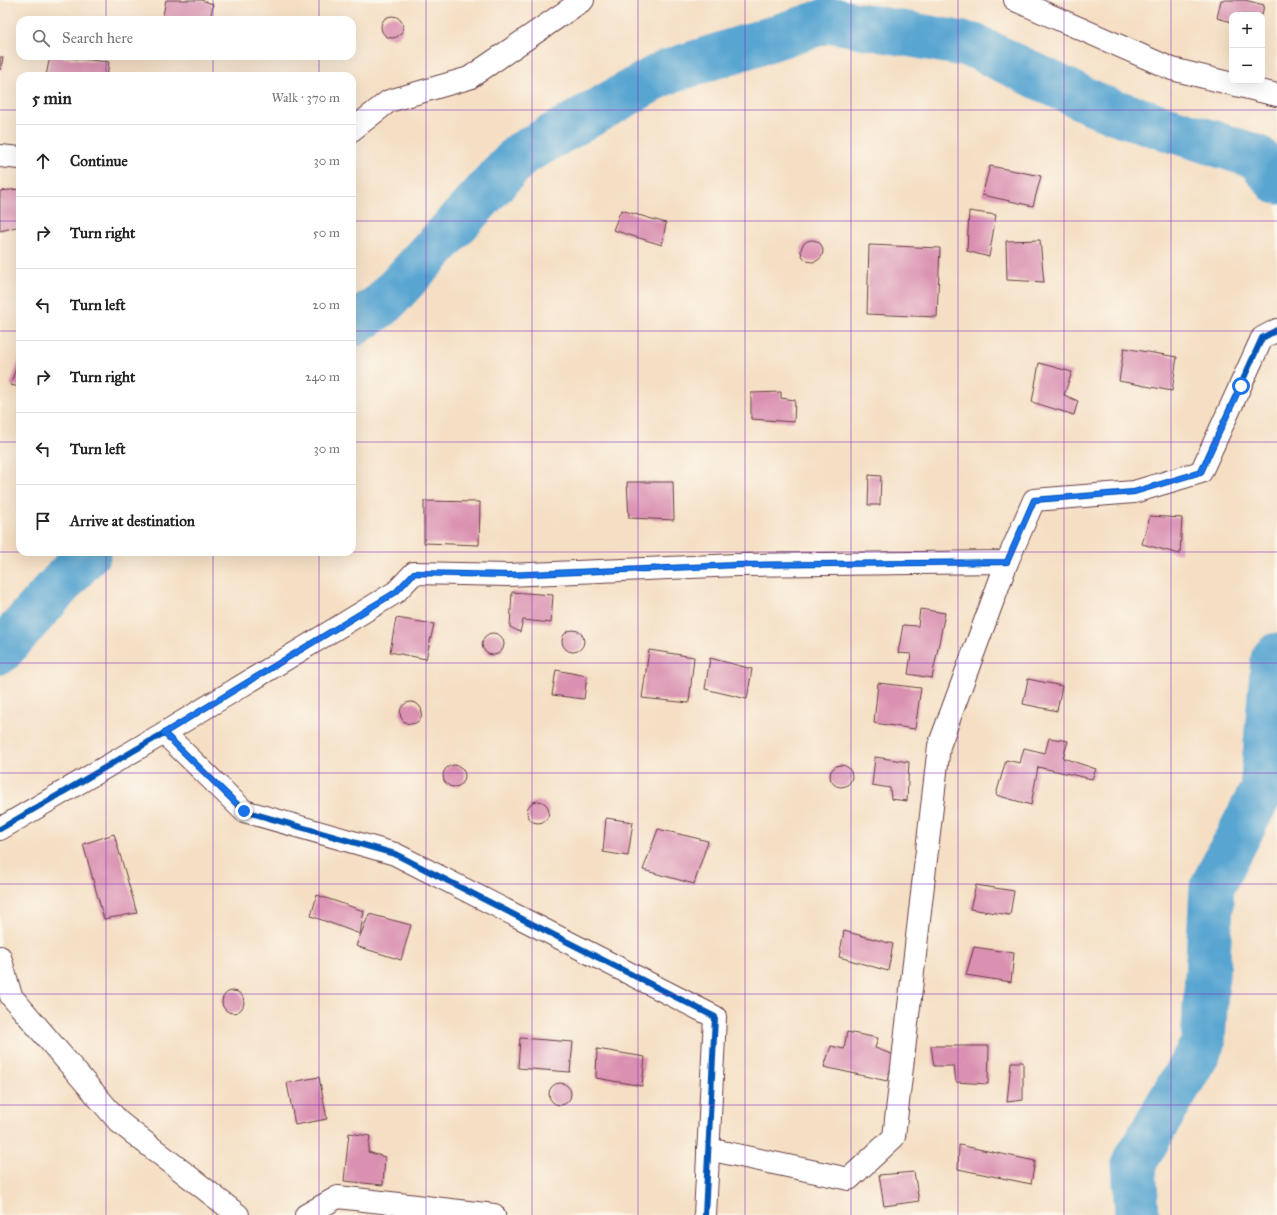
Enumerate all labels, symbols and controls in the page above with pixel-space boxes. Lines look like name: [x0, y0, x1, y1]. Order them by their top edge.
map controls: [1229, 12, 1265, 84]
button: +: [1229, 12, 1265, 48]
search box: [16, 16, 356, 60]
icon: search: [30, 27, 52, 49]
text: Search here: [62, 29, 133, 47]
button: −: [1229, 48, 1265, 84]
text: 5 min: [32, 88, 72, 109]
text: Walk · 370 m: [271, 90, 340, 106]
icon: ahead: [32, 150, 54, 172]
text: Continue: [70, 152, 128, 170]
text: 30 m: [314, 153, 340, 169]
icon: right: [32, 222, 54, 244]
text: Turn right: [70, 224, 135, 242]
text: 50 m: [313, 225, 340, 241]
icon: left: [32, 294, 54, 316]
text: Turn left: [70, 296, 126, 314]
text: 20 m: [312, 297, 340, 313]
icon: right: [32, 366, 54, 388]
text: Turn right: [70, 368, 135, 386]
text: 240 m: [305, 369, 340, 385]
route start: [1232, 377, 1250, 395]
icon: left: [32, 438, 54, 460]
text: Turn left: [70, 440, 126, 458]
text: 30 m: [314, 441, 340, 457]
icon: arrive: [32, 510, 54, 532]
text: Arrive at destination: [70, 512, 195, 530]
route end: [235, 802, 253, 820]

